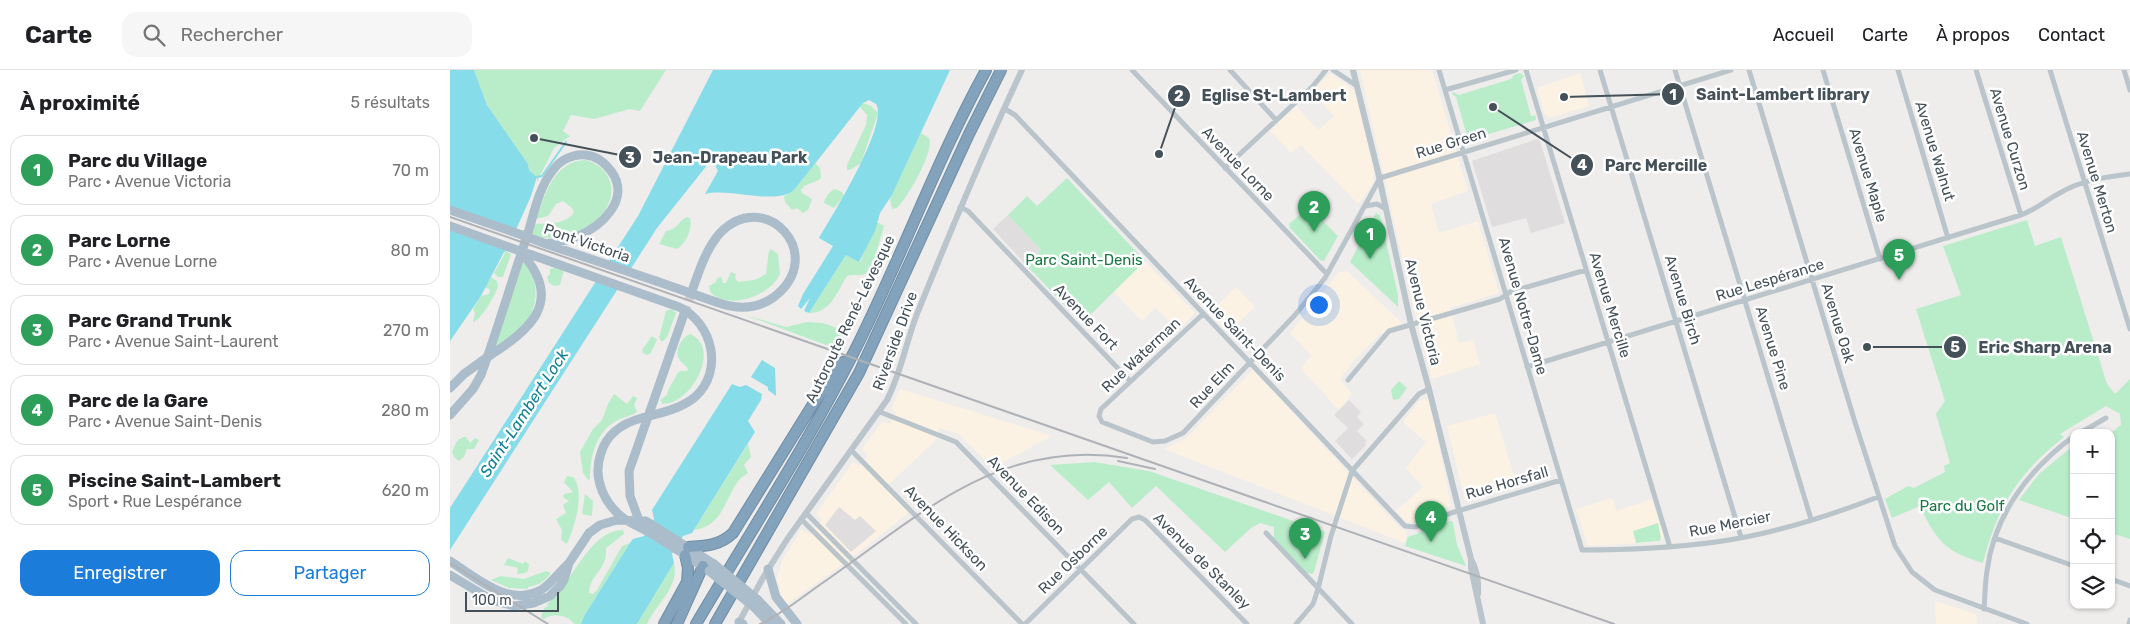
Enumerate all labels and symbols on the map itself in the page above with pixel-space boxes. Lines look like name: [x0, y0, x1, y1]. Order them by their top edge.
callout: Saint-Lambert library: [1661, 79, 1880, 110]
callout: Eglise St-Lambert: [1166, 80, 1356, 111]
text: Saint-Lambert library: [1696, 85, 1870, 104]
text: Eglise St-Lambert: [1202, 86, 1347, 105]
text: 1: [1669, 86, 1677, 104]
street label: Avenue Curzon: [1986, 86, 2034, 192]
text: 2: [1174, 87, 1184, 105]
street label: Avenue Walnut: [1911, 99, 1959, 203]
street label: Avenue Lorne: [1198, 123, 1278, 205]
street label: Rue Green: [1414, 124, 1488, 162]
street label: Avenue Maple: [1845, 126, 1891, 224]
street label: Avenue Merton: [2073, 129, 2121, 235]
callout: Jean-Drapeau Park: [617, 142, 817, 173]
text: Jean-Drapeau Park: [653, 148, 808, 167]
text: 3: [625, 149, 635, 167]
callout: Parc Mercille: [1570, 150, 1718, 181]
text: 4: [1577, 156, 1587, 174]
text: Parc Mercille: [1605, 156, 1707, 175]
pin: 2: [1298, 191, 1330, 232]
pin: 1: [1354, 218, 1386, 259]
street label: Pont Victoria: [542, 220, 632, 266]
street label: Autoroute René-Lévesque: [802, 232, 898, 406]
street label: Avenue Notre-Dame: [1495, 235, 1551, 377]
pin: 5: [1883, 239, 1915, 280]
street label: Avenue Mercille: [1585, 250, 1635, 360]
park label: Parc Saint-Denis: [1025, 251, 1143, 269]
street label: Avenue Birch: [1661, 253, 1705, 347]
street label: Rue Lespérance: [1714, 255, 1826, 305]
street label: Avenue Victoria: [1401, 257, 1445, 367]
street label: Avenue Saint-Denis: [1180, 273, 1290, 385]
street label: Avenue Fort: [1050, 280, 1122, 354]
street label: Avenue Oak: [1817, 281, 1859, 365]
street label: Riverside Drive: [869, 289, 921, 393]
your location: [1306, 292, 1332, 318]
street label: Avenue Pine: [1752, 304, 1794, 392]
street label: Rue Waterman: [1098, 314, 1184, 396]
callout: Eric Sharp Arena: [1943, 332, 2122, 363]
text: 5: [1950, 338, 1960, 356]
text: Eric Sharp Arena: [1978, 338, 2112, 357]
water label: Saint-Lambert Lock: [476, 345, 573, 480]
street label: Rue Elm: [1186, 358, 1238, 412]
street label: Avenue Edison: [984, 452, 1068, 538]
street label: Rue Horsfall: [1464, 463, 1550, 503]
street label: Avenue Hickson: [901, 482, 991, 574]
park label: Parc du Golf: [1919, 497, 2005, 515]
pin: 4: [1415, 501, 1447, 542]
street label: Rue Mercier: [1688, 507, 1773, 541]
street label: Avenue de Stanley: [1150, 509, 1254, 613]
pin: 3: [1289, 518, 1321, 559]
street label: Rue Osborne: [1035, 522, 1111, 598]
scale bar: [465, 589, 559, 612]

